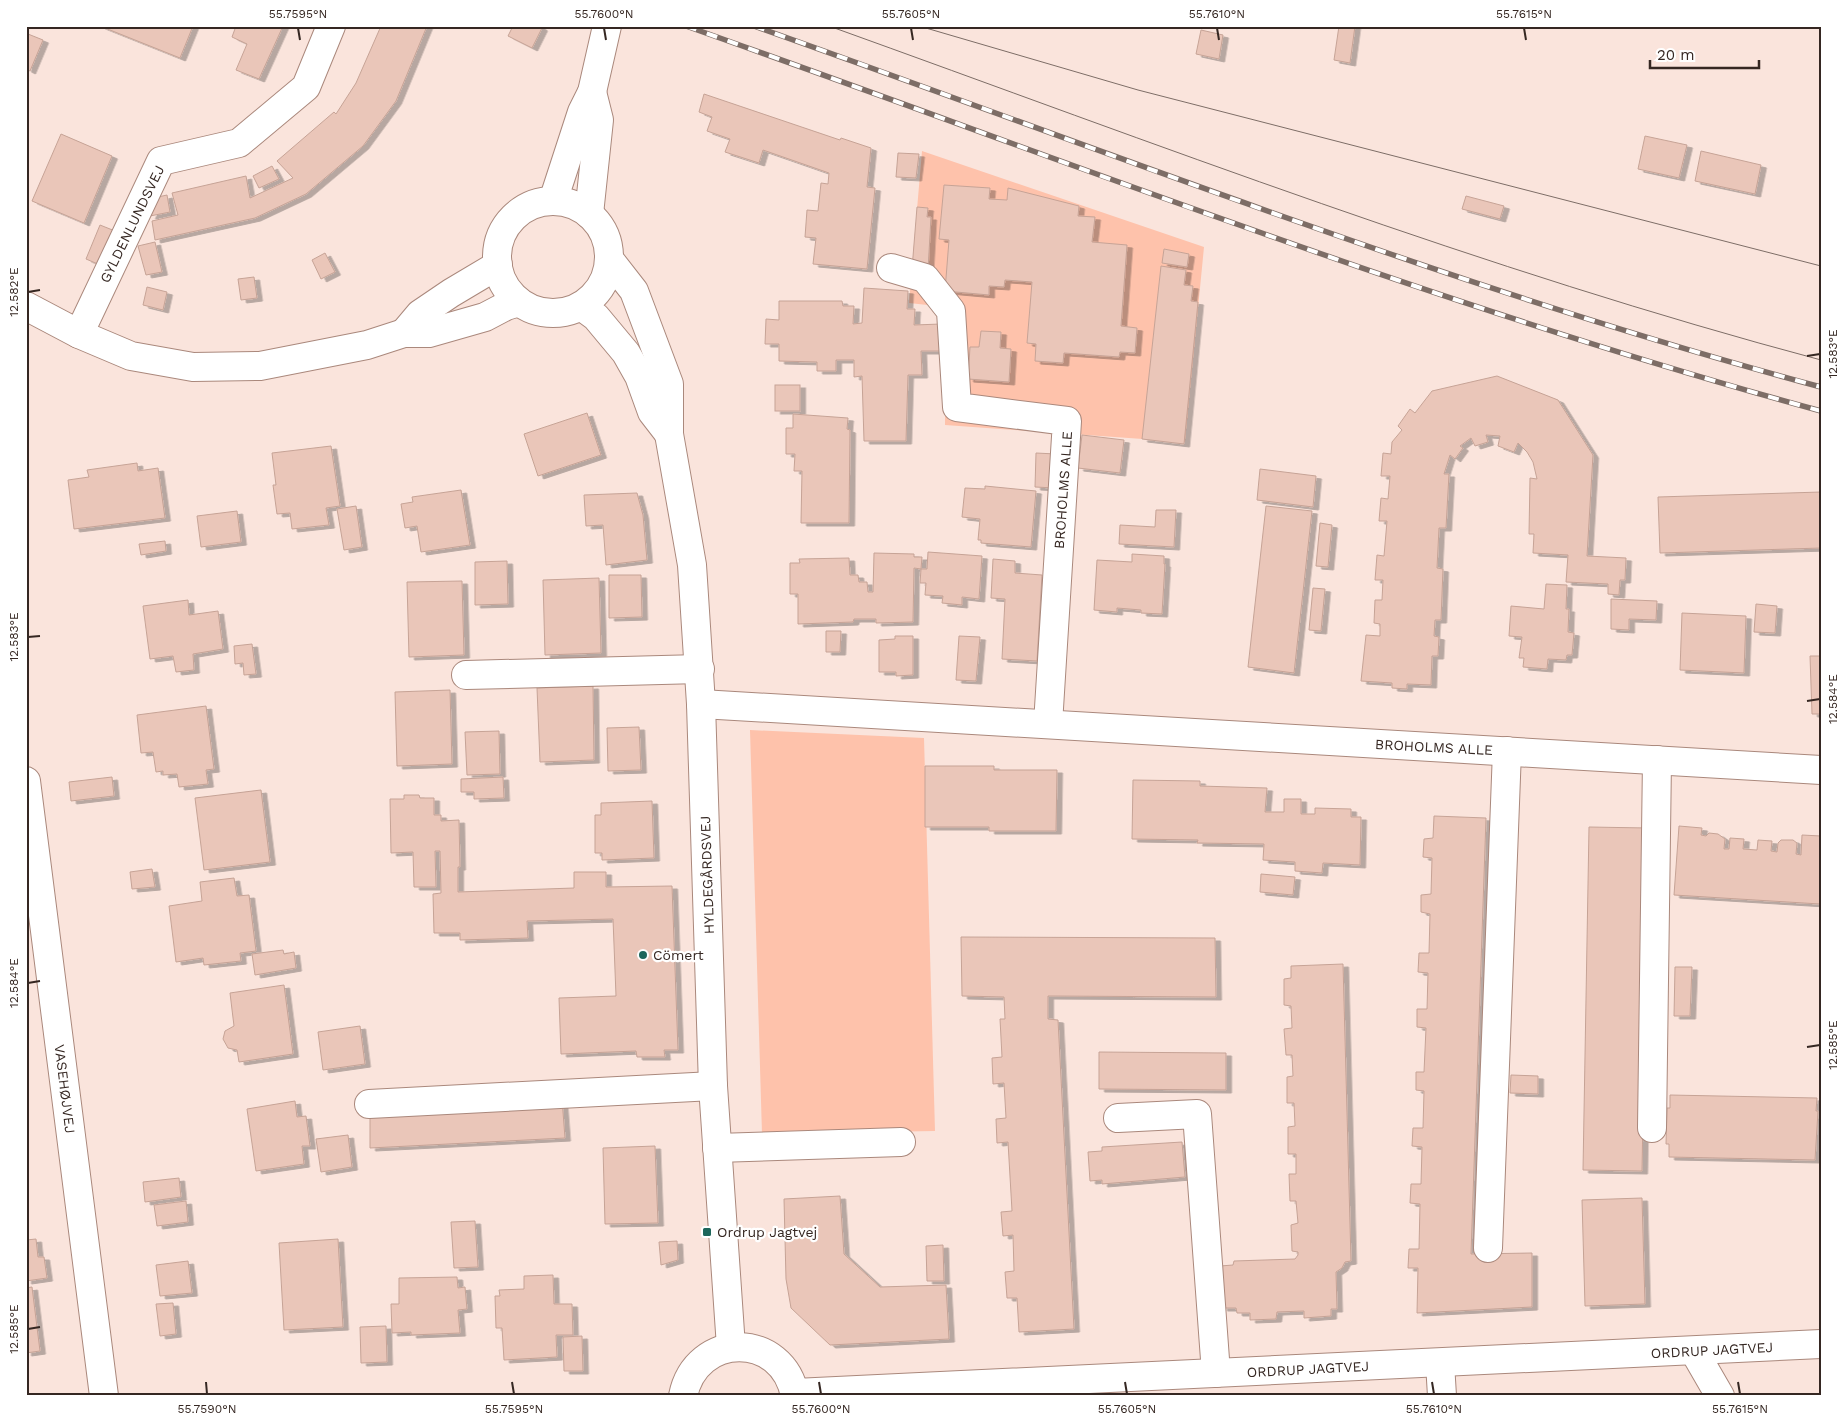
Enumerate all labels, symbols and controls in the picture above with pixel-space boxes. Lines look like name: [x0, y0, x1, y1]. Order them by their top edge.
text: 55.7595°N: [269, 7, 327, 21]
text: 55.7600°N: [574, 7, 634, 21]
text: 55.7605°N: [882, 7, 940, 21]
text: 55.7610°N: [1189, 7, 1245, 21]
text: 55.7615°N: [1496, 7, 1552, 21]
scale bar: [1650, 38, 1758, 70]
text: 20 m: [1657, 46, 1695, 64]
street label: GYLDENLUNDSVEJ: [97, 163, 167, 285]
text: 12.582°E: [7, 267, 21, 317]
text: 12.583°E: [1826, 329, 1840, 379]
street label: BROHOLMS ALLE: [1051, 431, 1075, 549]
text: 12.583°E: [7, 612, 21, 662]
text: 12.584°E: [1826, 674, 1840, 724]
street label: BROHOLMS ALLE: [1375, 736, 1493, 758]
street label: HYLDEGÅRDSVEJ: [697, 815, 717, 935]
place label: Cömert: [653, 947, 704, 963]
marker: Cömert: [637, 949, 649, 961]
text: 12.584°E: [7, 958, 21, 1008]
text: 12.585°E: [1826, 1020, 1840, 1070]
street label: VASEHØJVEJ: [52, 1043, 78, 1135]
place label: Ordrup Jagtvej: [717, 1224, 817, 1240]
marker: Ordrup Jagtvej: [701, 1226, 713, 1238]
text: 12.585°E: [7, 1304, 21, 1354]
street label: ORDRUP JAGTVEJ: [1650, 1339, 1774, 1361]
street label: ORDRUP JAGTVEJ: [1246, 1358, 1370, 1380]
text: 55.7590°N: [177, 1402, 237, 1416]
text: 55.7595°N: [485, 1402, 543, 1416]
text: 55.7600°N: [791, 1402, 851, 1416]
text: 55.7605°N: [1098, 1402, 1156, 1416]
text: 55.7610°N: [1406, 1402, 1462, 1416]
text: 55.7615°N: [1712, 1402, 1768, 1416]

